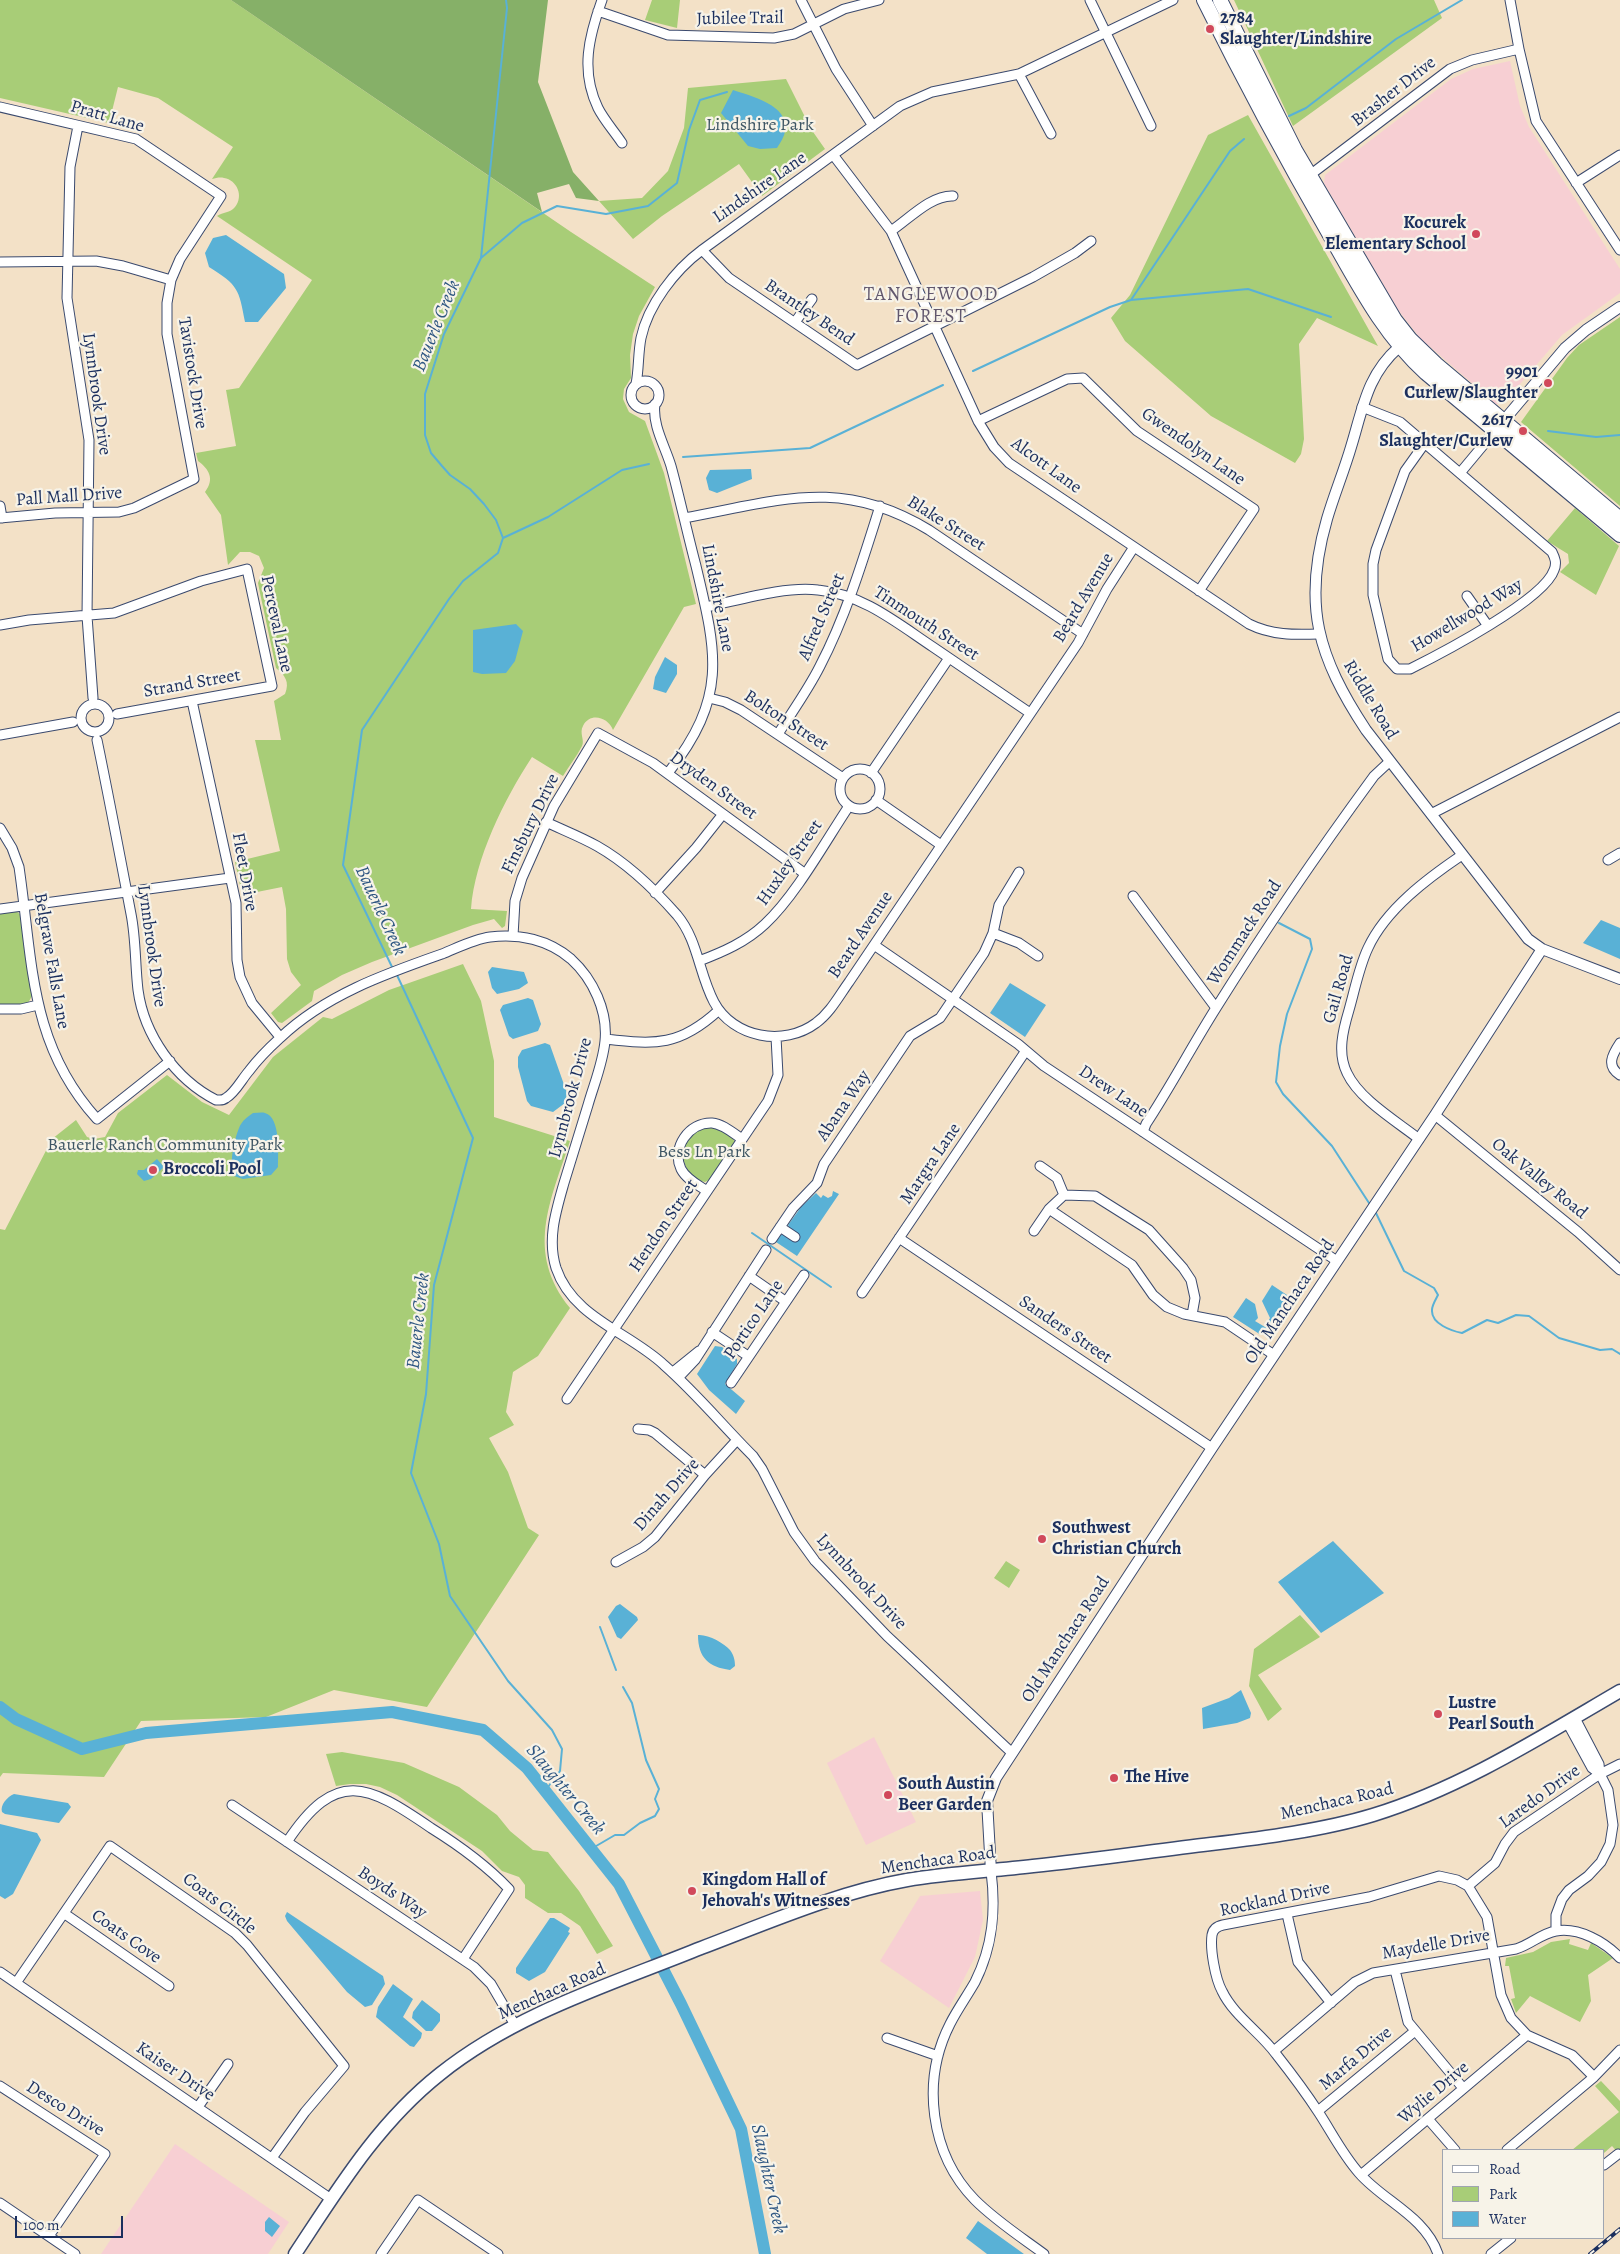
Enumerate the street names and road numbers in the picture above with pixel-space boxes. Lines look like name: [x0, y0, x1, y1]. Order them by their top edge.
street label: Jubilee Trail: [696, 7, 784, 31]
street label: Brasher Drive: [1347, 52, 1441, 132]
street label: Pratt Lane: [68, 96, 146, 138]
street label: Lindshire Lane: [709, 148, 811, 228]
street label: Brantley Bend: [760, 275, 858, 351]
street label: Tavistock Drive: [173, 316, 211, 430]
street label: Lynnbrook Drive: [77, 331, 115, 457]
street label: Gwendolyn Lane: [1137, 403, 1249, 491]
street label: Alcott Lane: [1007, 433, 1085, 499]
street label: Pall Mall Drive: [15, 483, 123, 511]
street label: Blake Street: [903, 492, 989, 556]
street label: Lindshire Lane: [696, 542, 738, 654]
street label: Beard Avenue: [1049, 549, 1119, 647]
street label: Alfred Street: [794, 570, 850, 664]
street label: Perceval Lane: [255, 573, 297, 675]
street label: Howellwood Way: [1407, 574, 1527, 658]
street label: Tinmouth Street: [869, 582, 983, 666]
street label: Riddle Road: [1338, 656, 1402, 744]
street label: Strand Street: [142, 665, 242, 703]
street label: Bolton Street: [740, 686, 832, 756]
street label: Dryden Street: [665, 747, 761, 825]
street label: Finsbury Drive: [497, 770, 565, 878]
street label: Huxley Street: [752, 816, 828, 910]
street label: Fleet Drive: [226, 831, 262, 913]
street label: Wommack Road: [1203, 877, 1287, 989]
street label: Lynnbrook Drive: [132, 883, 170, 1009]
street label: Beard Avenue: [824, 887, 898, 983]
street label: Belgrave Falls Lane: [28, 891, 74, 1031]
street label: Gail Road: [1319, 952, 1359, 1026]
street label: Lynnbrook Drive: [545, 1036, 597, 1160]
street label: Drew Lane: [1074, 1061, 1152, 1123]
street label: Abana Way: [812, 1066, 876, 1146]
street label: Margra Lane: [896, 1119, 966, 1209]
street label: Oak Valley Road: [1487, 1134, 1591, 1224]
street label: Hendon Street: [625, 1175, 703, 1277]
street label: Old Manchaca Road: [1240, 1235, 1340, 1369]
street label: Portico Lane: [720, 1276, 788, 1364]
street label: Sanders Street: [1015, 1291, 1115, 1369]
street label: Dinah Drive: [629, 1454, 705, 1536]
street label: Lynnbrook Drive: [811, 1530, 911, 1634]
street label: Old Manchaca Road: [1017, 1573, 1115, 1707]
street label: Laredo Drive: [1495, 1760, 1585, 1834]
street label: Menchaca Road: [1278, 1779, 1396, 1825]
street label: Menchaca Road: [879, 1842, 997, 1880]
street label: Boyds Way: [353, 1862, 431, 1924]
street label: Coats Circle: [178, 1868, 260, 1940]
street label: Rockland Drive: [1218, 1878, 1332, 1922]
street label: Coats Cove: [87, 1905, 165, 1969]
street label: Maydelle Drive: [1380, 1925, 1492, 1965]
street label: Menchaca Road: [495, 1959, 609, 2025]
street label: Marfa Drive: [1315, 2022, 1397, 2096]
street label: Kaiser Drive: [131, 2038, 219, 2106]
street label: Wylie Drive: [1394, 2057, 1474, 2129]
street label: Desco Drive: [22, 2076, 108, 2142]

